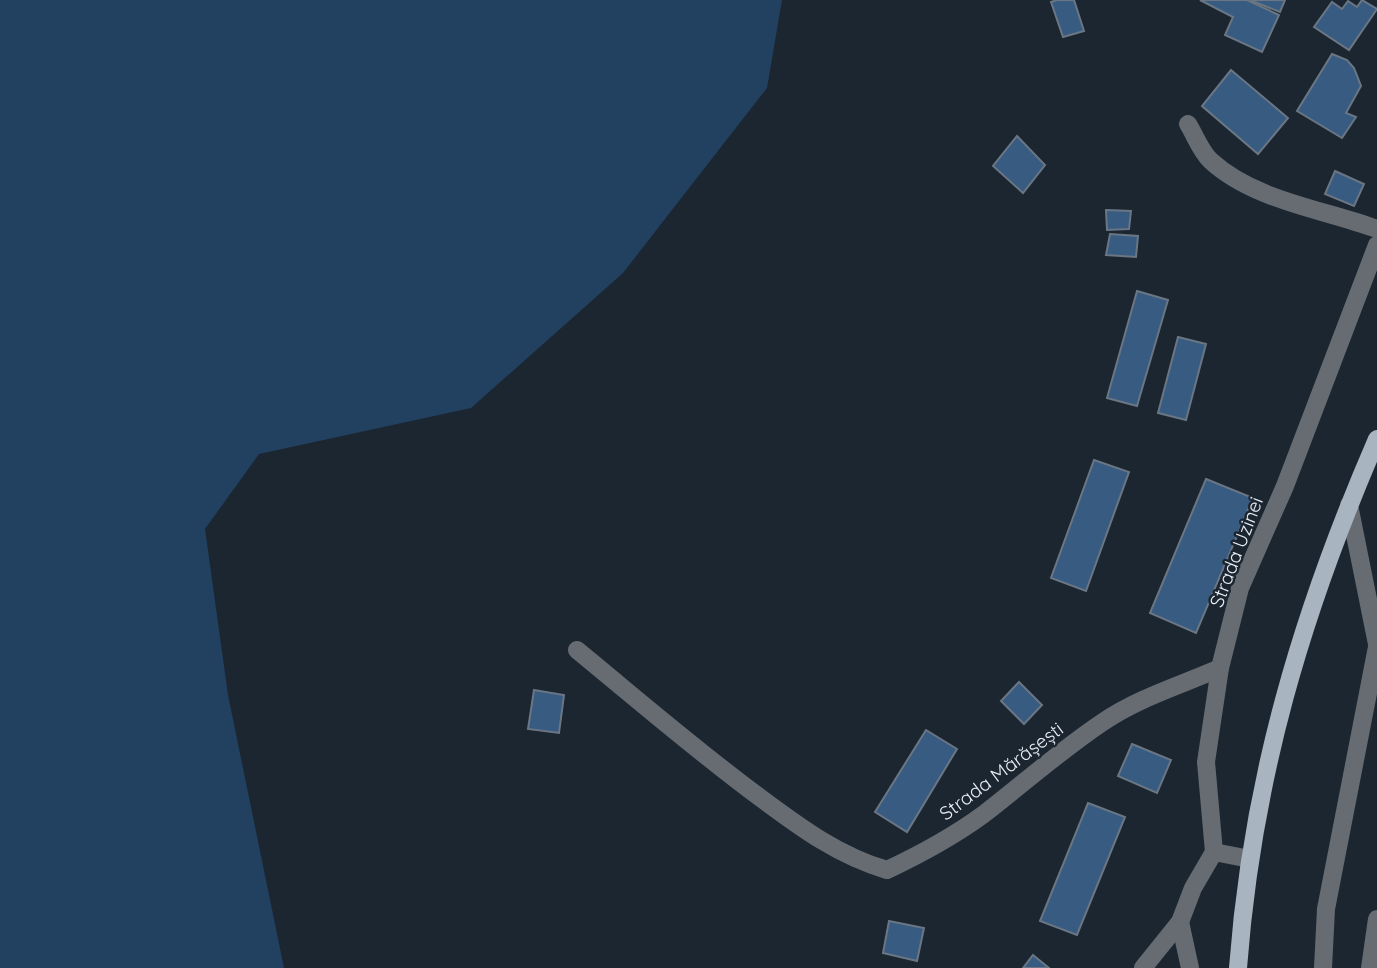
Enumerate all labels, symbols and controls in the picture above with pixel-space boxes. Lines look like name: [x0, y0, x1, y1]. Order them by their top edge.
street label: Strada Uzinei: [1204, 493, 1268, 611]
street label: Strada Mărășești: [934, 717, 1068, 825]

